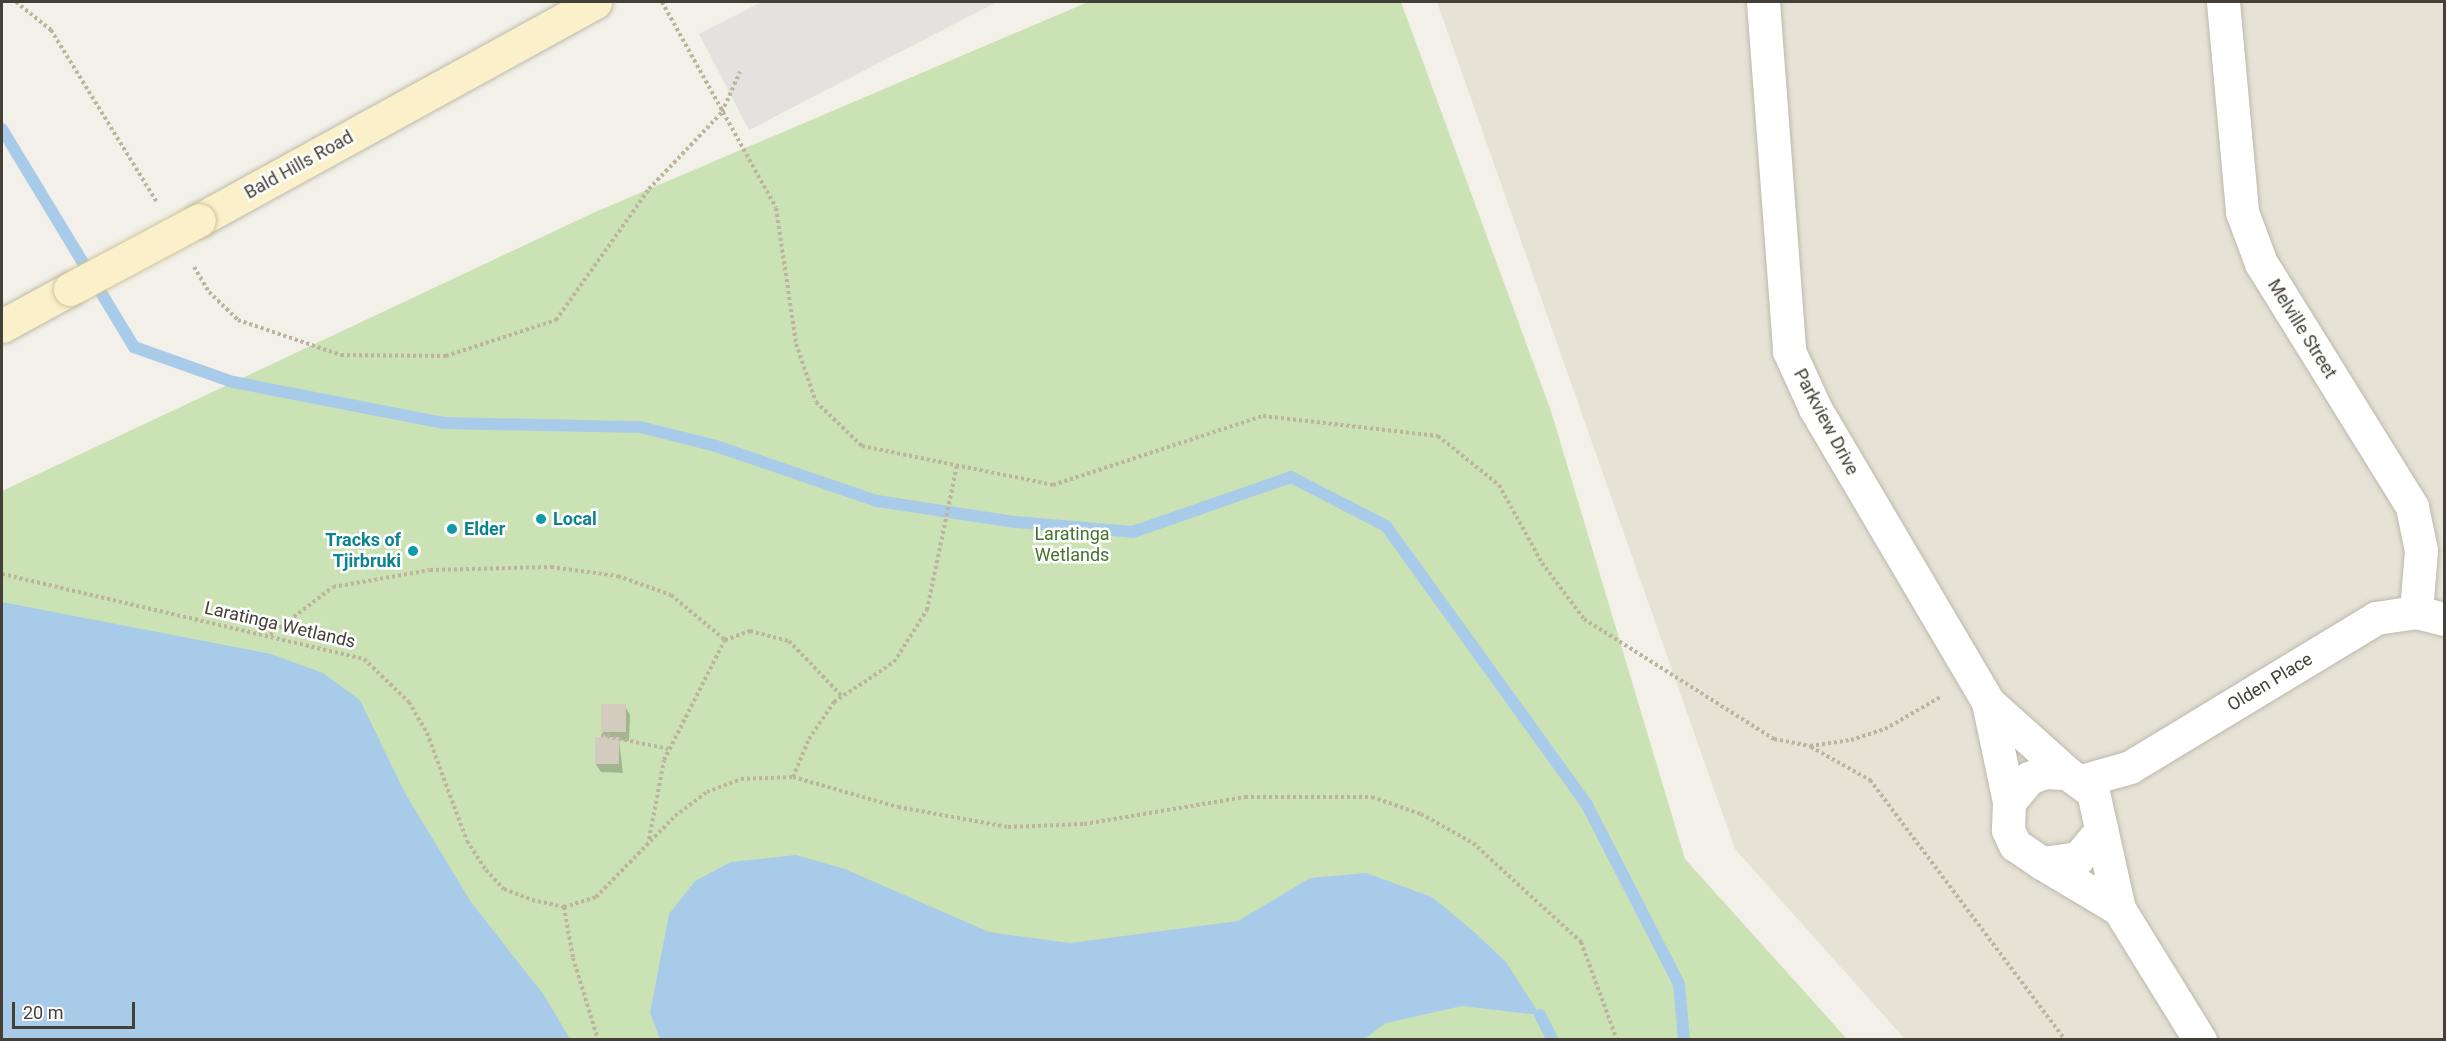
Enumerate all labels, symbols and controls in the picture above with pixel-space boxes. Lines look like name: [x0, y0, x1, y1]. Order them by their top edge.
street label: Bald Hills Road: [241, 126, 357, 204]
street label: Melville Street: [2263, 275, 2341, 383]
street label: Parkview Drive: [1789, 365, 1863, 479]
place label: Local: [553, 508, 597, 530]
marker: Local: [534, 512, 548, 526]
place label: Elder: [464, 518, 505, 540]
marker: Elder: [445, 522, 459, 536]
park label: Laratinga Wetlands: [1034, 524, 1110, 566]
place label: Tracks of Tjirbruki: [325, 530, 401, 572]
marker: Tracks of Tjirbruki: [406, 544, 420, 558]
street label: Laratinga Wetlands: [202, 597, 358, 653]
street label: Olden Place: [2224, 648, 2316, 716]
scale bar: [15, 990, 138, 1028]
text: 20 m: [23, 1002, 63, 1023]

